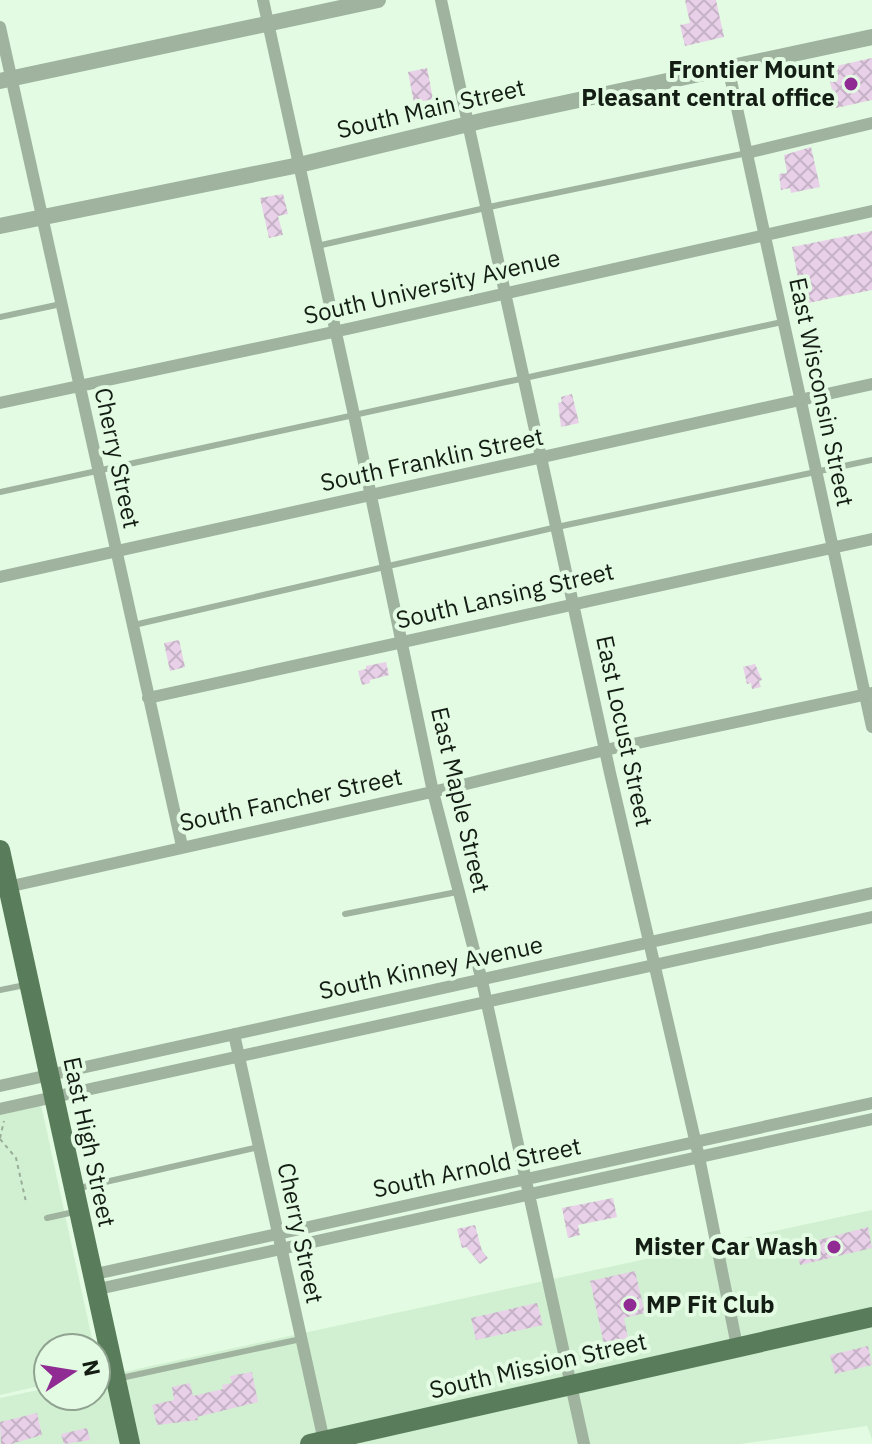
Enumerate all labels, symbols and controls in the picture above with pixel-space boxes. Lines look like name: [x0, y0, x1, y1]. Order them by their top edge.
place label: Frontier Mount Pleasant central office: [581, 53, 835, 113]
street label: South Main Street: [334, 71, 528, 145]
marker: Frontier Mount Pleasant central office: [842, 75, 860, 93]
street label: South University Avenue: [300, 241, 563, 331]
street label: East Wisconsin Street: [782, 274, 862, 509]
street label: Cherry Street: [87, 385, 148, 531]
street label: South Franklin Street: [317, 420, 546, 498]
street label: South Lansing Street: [393, 554, 617, 636]
street label: East Locust Street: [589, 632, 661, 829]
street label: East Maple Street: [424, 704, 498, 896]
street label: South Fancher Street: [177, 760, 405, 838]
street label: South Kinney Avenue: [316, 928, 546, 1006]
street label: East High Street: [56, 1054, 124, 1230]
street label: South Arnold Street: [370, 1129, 584, 1205]
street label: Cherry Street: [270, 1160, 331, 1306]
place label: Mister Car Wash: [634, 1230, 818, 1262]
marker: Mister Car Wash: [825, 1238, 843, 1256]
place label: MP Fit Club: [646, 1288, 775, 1320]
marker: MP Fit Club: [621, 1296, 639, 1314]
street label: South Mission Street: [426, 1324, 650, 1406]
north arrow: [32, 1332, 112, 1412]
text: N: [76, 1357, 108, 1379]

